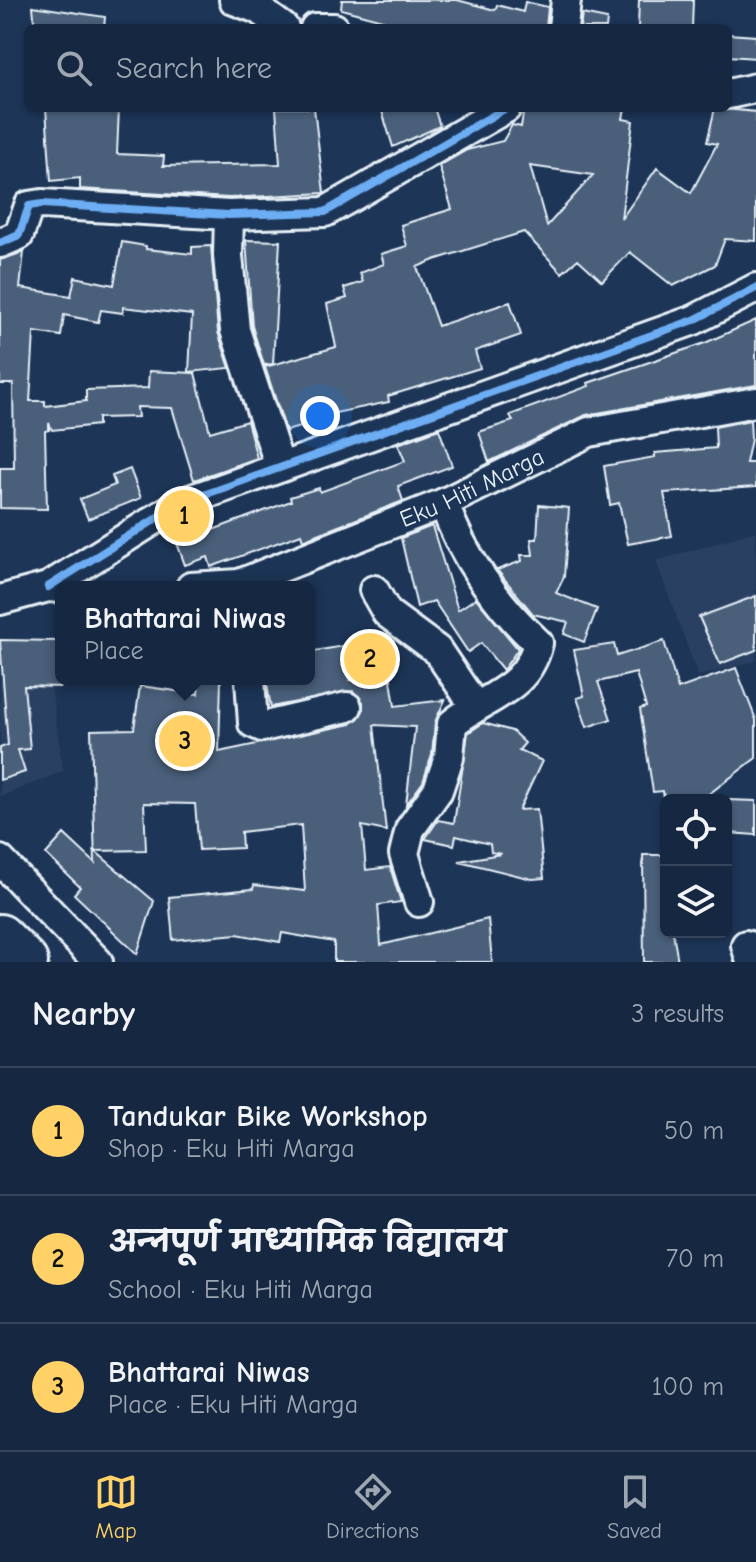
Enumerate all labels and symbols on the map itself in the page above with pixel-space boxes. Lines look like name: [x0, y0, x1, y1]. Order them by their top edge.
your location: [300, 396, 340, 436]
street label: Eku Hiti Marga: [396, 442, 548, 533]
pin: 1: [158, 486, 210, 546]
pin: 2: [344, 629, 396, 689]
pin: 3: [159, 711, 211, 771]

